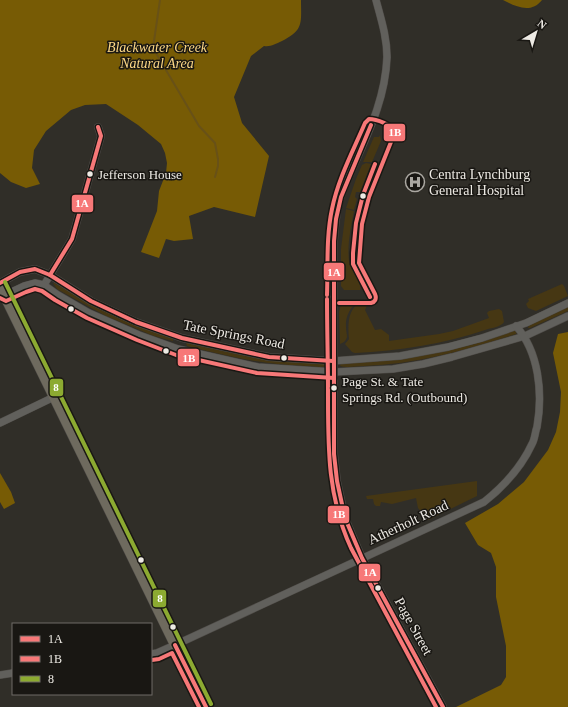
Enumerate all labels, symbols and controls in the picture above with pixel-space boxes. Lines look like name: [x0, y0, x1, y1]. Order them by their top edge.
north arrow: [516, 12, 556, 52]
text: N: [535, 17, 549, 31]
park label: Blackwater Creek Natural Area: [107, 40, 208, 71]
line badge: 1B: [383, 123, 406, 142]
text: 1B: [389, 126, 402, 138]
place label: Jefferson House: [98, 167, 182, 182]
place label: Centra Lynchburg General Hospital: [429, 167, 530, 198]
marker: Jefferson House: [85, 169, 95, 179]
hospital icon: Centra Lynchburg General Hospital: [404, 171, 426, 193]
unlabelled marker: [358, 191, 368, 201]
line badge: 1A: [71, 194, 94, 213]
text: 1A: [75, 197, 89, 209]
line badge: 1A: [323, 262, 345, 281]
text: 1A: [327, 266, 341, 278]
unlabelled marker: [66, 304, 76, 314]
street label: Tate Springs Road: [182, 317, 286, 352]
unlabelled marker: [161, 346, 171, 356]
line badge: 1B: [177, 348, 200, 367]
text: 1B: [183, 352, 196, 364]
unlabelled marker: [279, 353, 289, 363]
place label: Page St. & Tate Springs Rd. (Outbound): [342, 374, 467, 405]
line badge: 8: [49, 378, 64, 397]
text: 8: [53, 381, 59, 393]
marker: Page St. & Tate Springs Rd. (Outbound): [329, 383, 339, 393]
street label: Atherholt Road: [366, 497, 451, 548]
line badge: 1B: [327, 505, 350, 524]
text: 1B: [333, 508, 346, 520]
unlabelled marker: [136, 555, 146, 565]
line badge: 1A: [358, 563, 381, 582]
text: 1A: [363, 566, 377, 578]
unlabelled marker: [373, 583, 383, 593]
line badge: 8: [152, 589, 167, 608]
text: 8: [157, 592, 163, 604]
street label: Page Street: [392, 595, 436, 658]
unlabelled marker: [168, 622, 178, 632]
legend: [12, 623, 152, 695]
text: 1A: [48, 632, 63, 646]
text: 1B: [48, 652, 62, 666]
text: 8: [48, 672, 54, 686]

